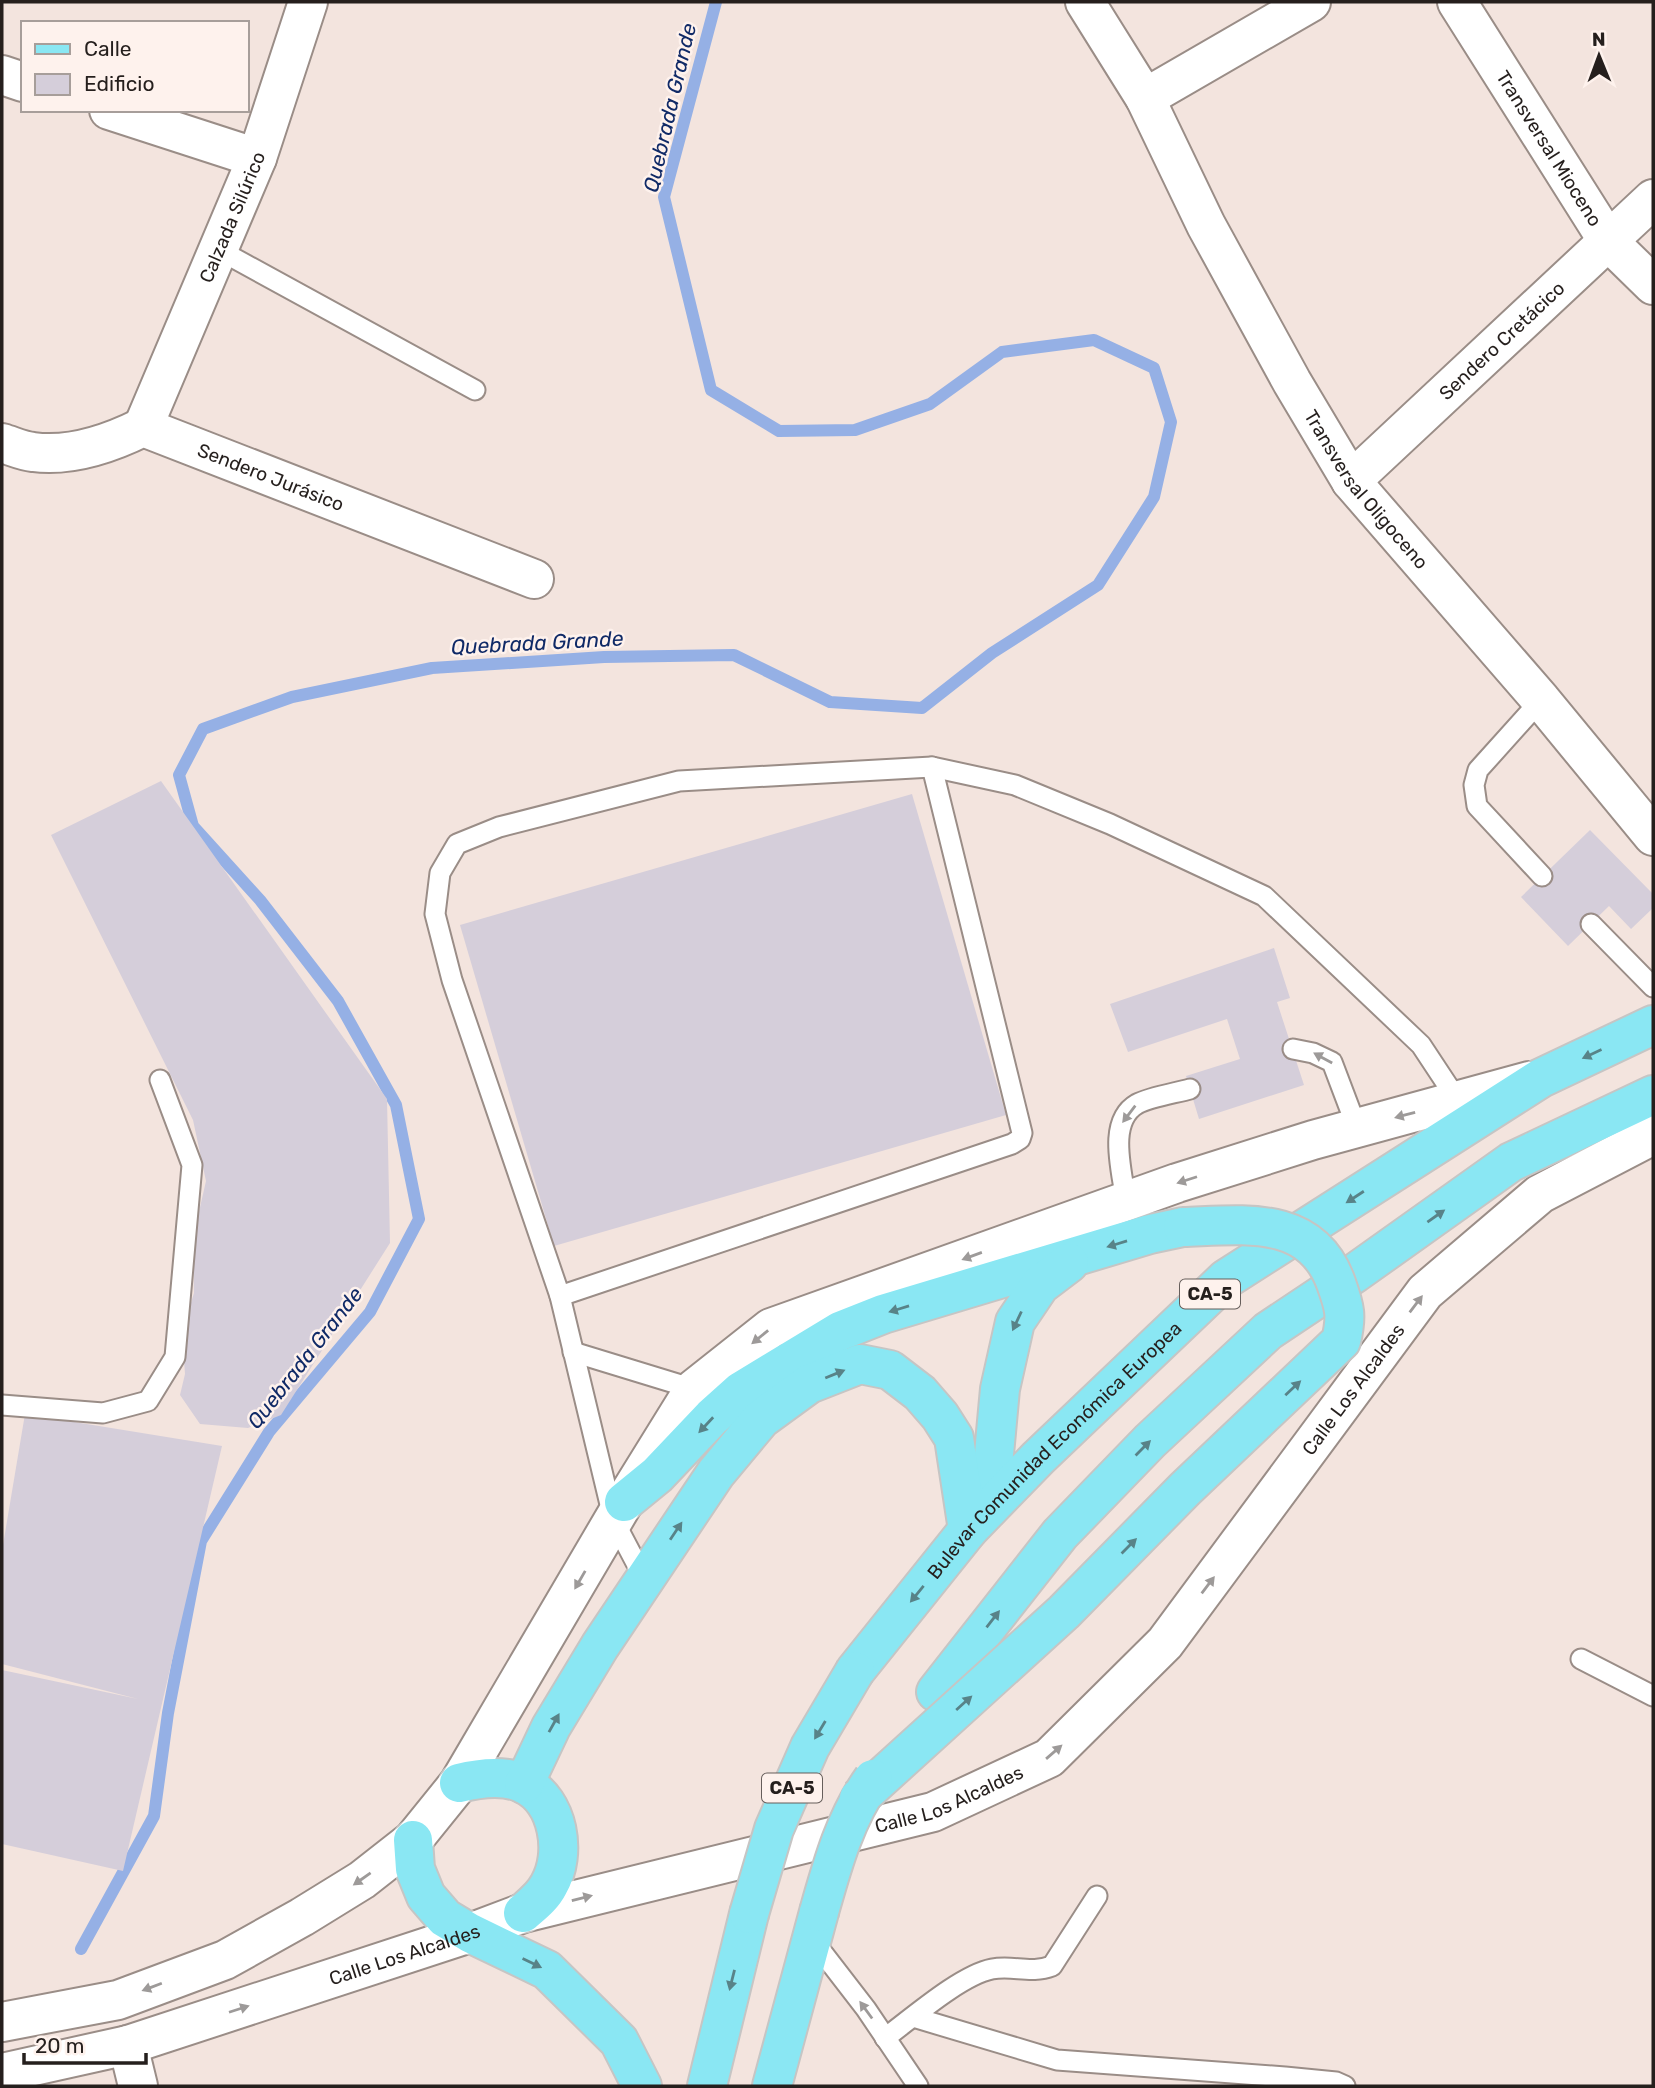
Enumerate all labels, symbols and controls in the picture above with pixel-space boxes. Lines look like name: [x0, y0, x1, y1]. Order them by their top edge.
legend: [21, 21, 248, 112]
water label: Quebrada Grande: [638, 21, 701, 195]
north arrow: [1564, 21, 1634, 91]
text: N: [1592, 28, 1606, 51]
text: Calle: [84, 36, 132, 61]
street label: Transversal Mioceno: [1491, 66, 1607, 231]
text: Edificio: [84, 71, 154, 96]
street label: Calzada Silúrico: [194, 149, 270, 286]
street label: Sendero Cretácico: [1434, 277, 1569, 405]
street label: Transversal Oligoceno: [1299, 406, 1433, 574]
street label: Sendero Jurásico: [194, 438, 347, 516]
water label: Quebrada Grande: [450, 625, 624, 660]
one-way arrow: [1581, 1049, 1602, 1060]
one-way arrow: [1313, 1052, 1332, 1064]
one-way arrow: [1122, 1104, 1136, 1123]
one-way arrow: [1394, 1111, 1415, 1121]
one-way arrow: [1176, 1175, 1197, 1186]
one-way arrow: [1345, 1190, 1365, 1203]
one-way arrow: [1427, 1209, 1445, 1223]
one-way arrow: [1106, 1239, 1127, 1249]
one-way arrow: [962, 1251, 983, 1262]
road number: CA-5: [1180, 1280, 1240, 1308]
water label: Quebrada Grande: [242, 1282, 368, 1434]
one-way arrow: [1409, 1295, 1423, 1313]
one-way arrow: [889, 1305, 910, 1315]
one-way arrow: [1011, 1311, 1023, 1331]
street label: Bulevar Comunidad Económica Europea: [922, 1317, 1186, 1584]
street label: Calle Los Alcaldes: [1297, 1319, 1410, 1460]
one-way arrow: [752, 1329, 770, 1344]
one-way arrow: [824, 1368, 845, 1379]
one-way arrow: [1284, 1381, 1301, 1397]
one-way arrow: [698, 1416, 714, 1433]
one-way arrow: [1135, 1440, 1152, 1457]
one-way arrow: [669, 1521, 682, 1540]
one-way arrow: [1120, 1538, 1136, 1555]
one-way arrow: [574, 1570, 586, 1589]
one-way arrow: [1201, 1576, 1215, 1594]
one-way arrow: [910, 1585, 924, 1603]
one-way arrow: [986, 1610, 1001, 1628]
one-way arrow: [955, 1695, 972, 1711]
one-way arrow: [548, 1713, 560, 1732]
one-way arrow: [814, 1720, 826, 1739]
one-way arrow: [1045, 1744, 1063, 1760]
street label: Calle Los Alcaldes: [872, 1761, 1027, 1838]
road number: CA-5: [762, 1773, 822, 1802]
one-way arrow: [353, 1872, 371, 1886]
one-way arrow: [571, 1892, 593, 1903]
street label: Calle Los Alcaldes: [326, 1919, 483, 1990]
one-way arrow: [522, 1957, 542, 1968]
one-way arrow: [726, 1969, 737, 1991]
one-way arrow: [141, 1982, 162, 1993]
one-way arrow: [859, 2001, 873, 2019]
one-way arrow: [229, 2003, 250, 2014]
scale bar: [24, 2022, 147, 2066]
text: 20 m: [35, 2033, 84, 2058]

